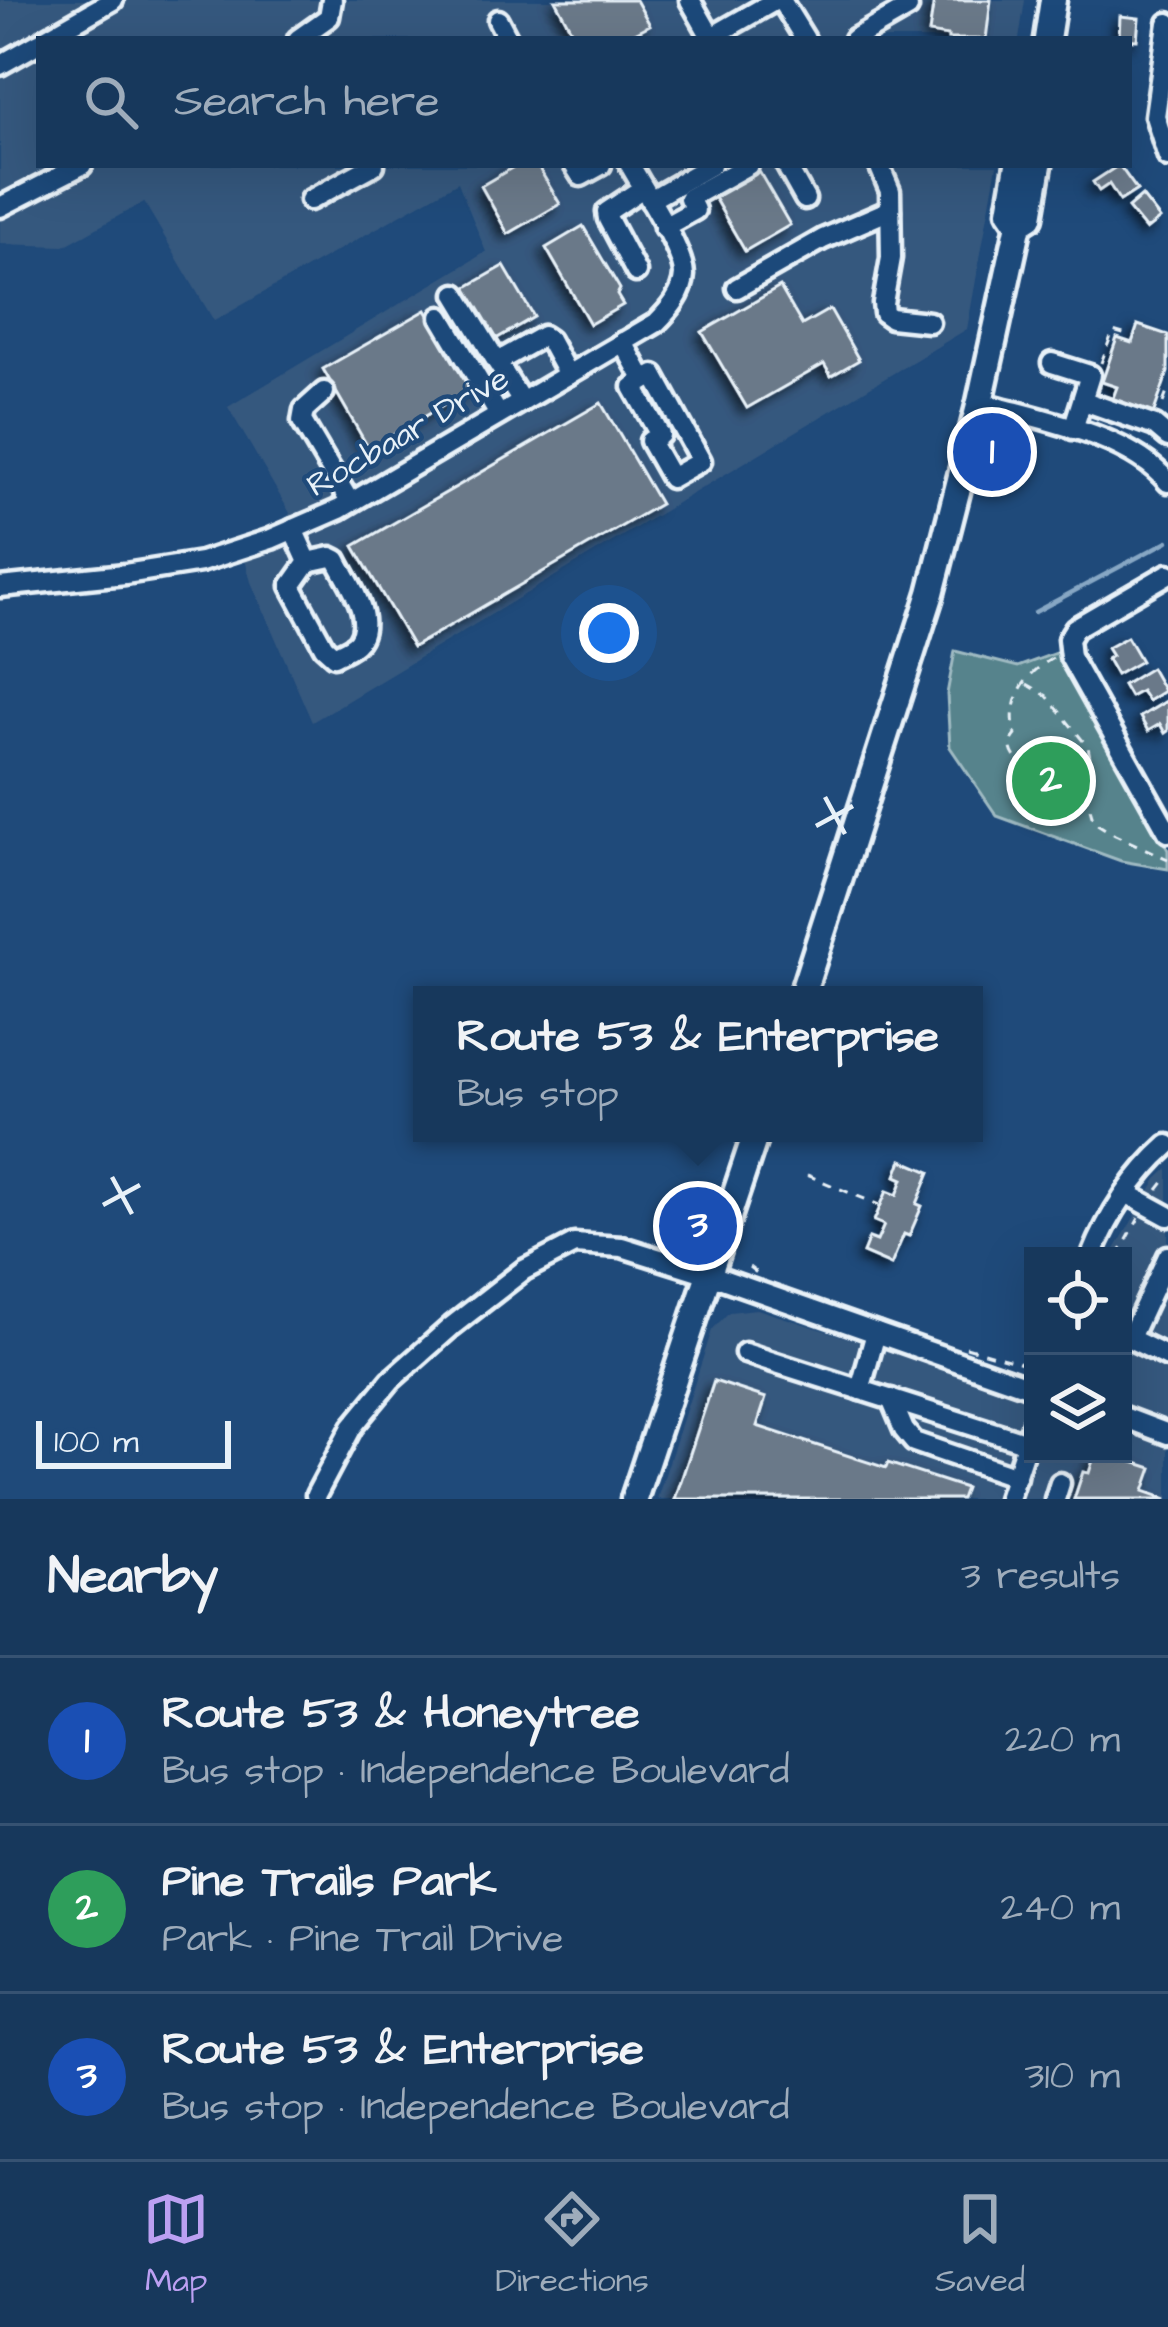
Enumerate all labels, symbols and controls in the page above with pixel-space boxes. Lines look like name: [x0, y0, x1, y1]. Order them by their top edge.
search box: [36, 36, 1132, 168]
icon: search: [78, 69, 144, 135]
text: Search here: [174, 71, 440, 133]
street label: Rocbaar Drive: [299, 356, 517, 508]
pin: 1: [953, 407, 1031, 497]
your location: [579, 603, 639, 663]
pin: 2: [1012, 736, 1090, 826]
popup: [413, 986, 983, 1142]
text: Route 53 & Enterprise: [457, 1006, 939, 1068]
text: Bus stop: [457, 1068, 619, 1122]
pin: 3: [659, 1181, 737, 1271]
map controls: [1024, 1247, 1132, 1463]
button: locate: [1024, 1247, 1132, 1355]
button: layers: [1024, 1355, 1132, 1463]
scale bar: [36, 1415, 231, 1468]
text: 100 m: [54, 1419, 139, 1465]
text: Nearby: [48, 1542, 218, 1613]
text: 3 results: [961, 1550, 1120, 1604]
text: Route 53 & Honeytree: [162, 1683, 640, 1745]
text: 1: [85, 1714, 90, 1768]
text: 220 m: [1005, 1714, 1120, 1768]
text: Bus stop · Independence Boulevard: [162, 1745, 790, 1799]
text: Pine Trails Park: [162, 1851, 497, 1913]
text: 2: [76, 1882, 98, 1936]
text: 240 m: [1001, 1882, 1120, 1936]
text: Park · Pine Trail Drive: [162, 1913, 563, 1967]
text: Route 53 & Enterprise: [162, 2019, 644, 2081]
text: 3: [77, 2050, 97, 2104]
text: 310 m: [1025, 2050, 1120, 2104]
text: Bus stop · Independence Boulevard: [162, 2081, 790, 2135]
tab: Map: [143, 2186, 209, 2304]
tab: Directions: [495, 2186, 649, 2304]
tab: Saved: [935, 2186, 1025, 2304]

